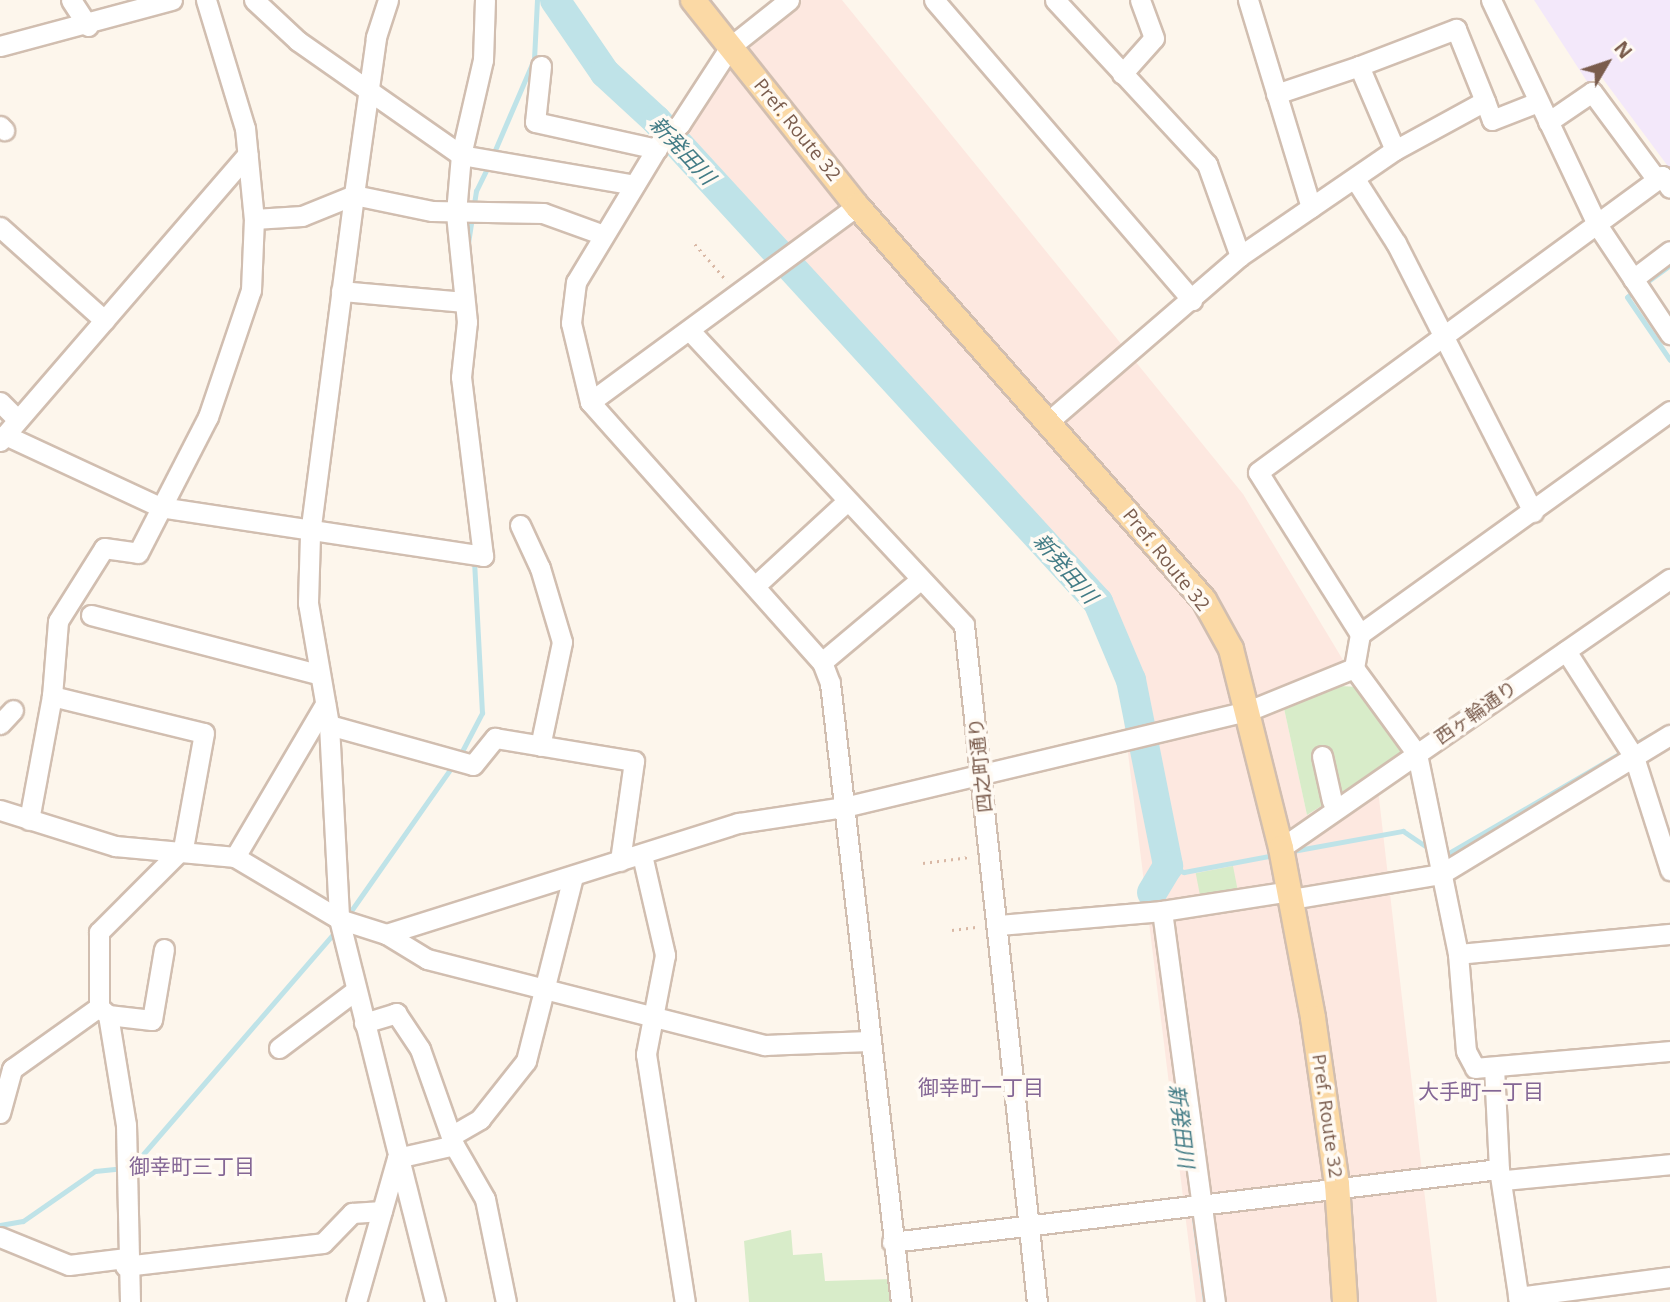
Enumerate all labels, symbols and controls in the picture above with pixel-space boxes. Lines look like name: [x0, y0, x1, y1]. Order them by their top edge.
north arrow: [1572, 28, 1642, 98]
text: N: [1608, 36, 1638, 64]
street label: Pref. Route 32: [749, 74, 845, 186]
water label: 新発田川: [645, 111, 721, 189]
street label: Pref. Route 32: [1118, 504, 1214, 616]
water label: 新発田川: [1029, 528, 1103, 608]
street label: 西ヶ輪通り: [1431, 676, 1521, 750]
street label: 四之町通り: [965, 717, 997, 813]
street label: Pref. Route 32: [1307, 1052, 1347, 1180]
district label: 御幸町一丁目: [918, 1074, 1044, 1100]
district label: 大手町一丁目: [1418, 1078, 1544, 1104]
water label: 新発田川: [1164, 1083, 1200, 1169]
district label: 御幸町三丁目: [129, 1153, 255, 1179]

